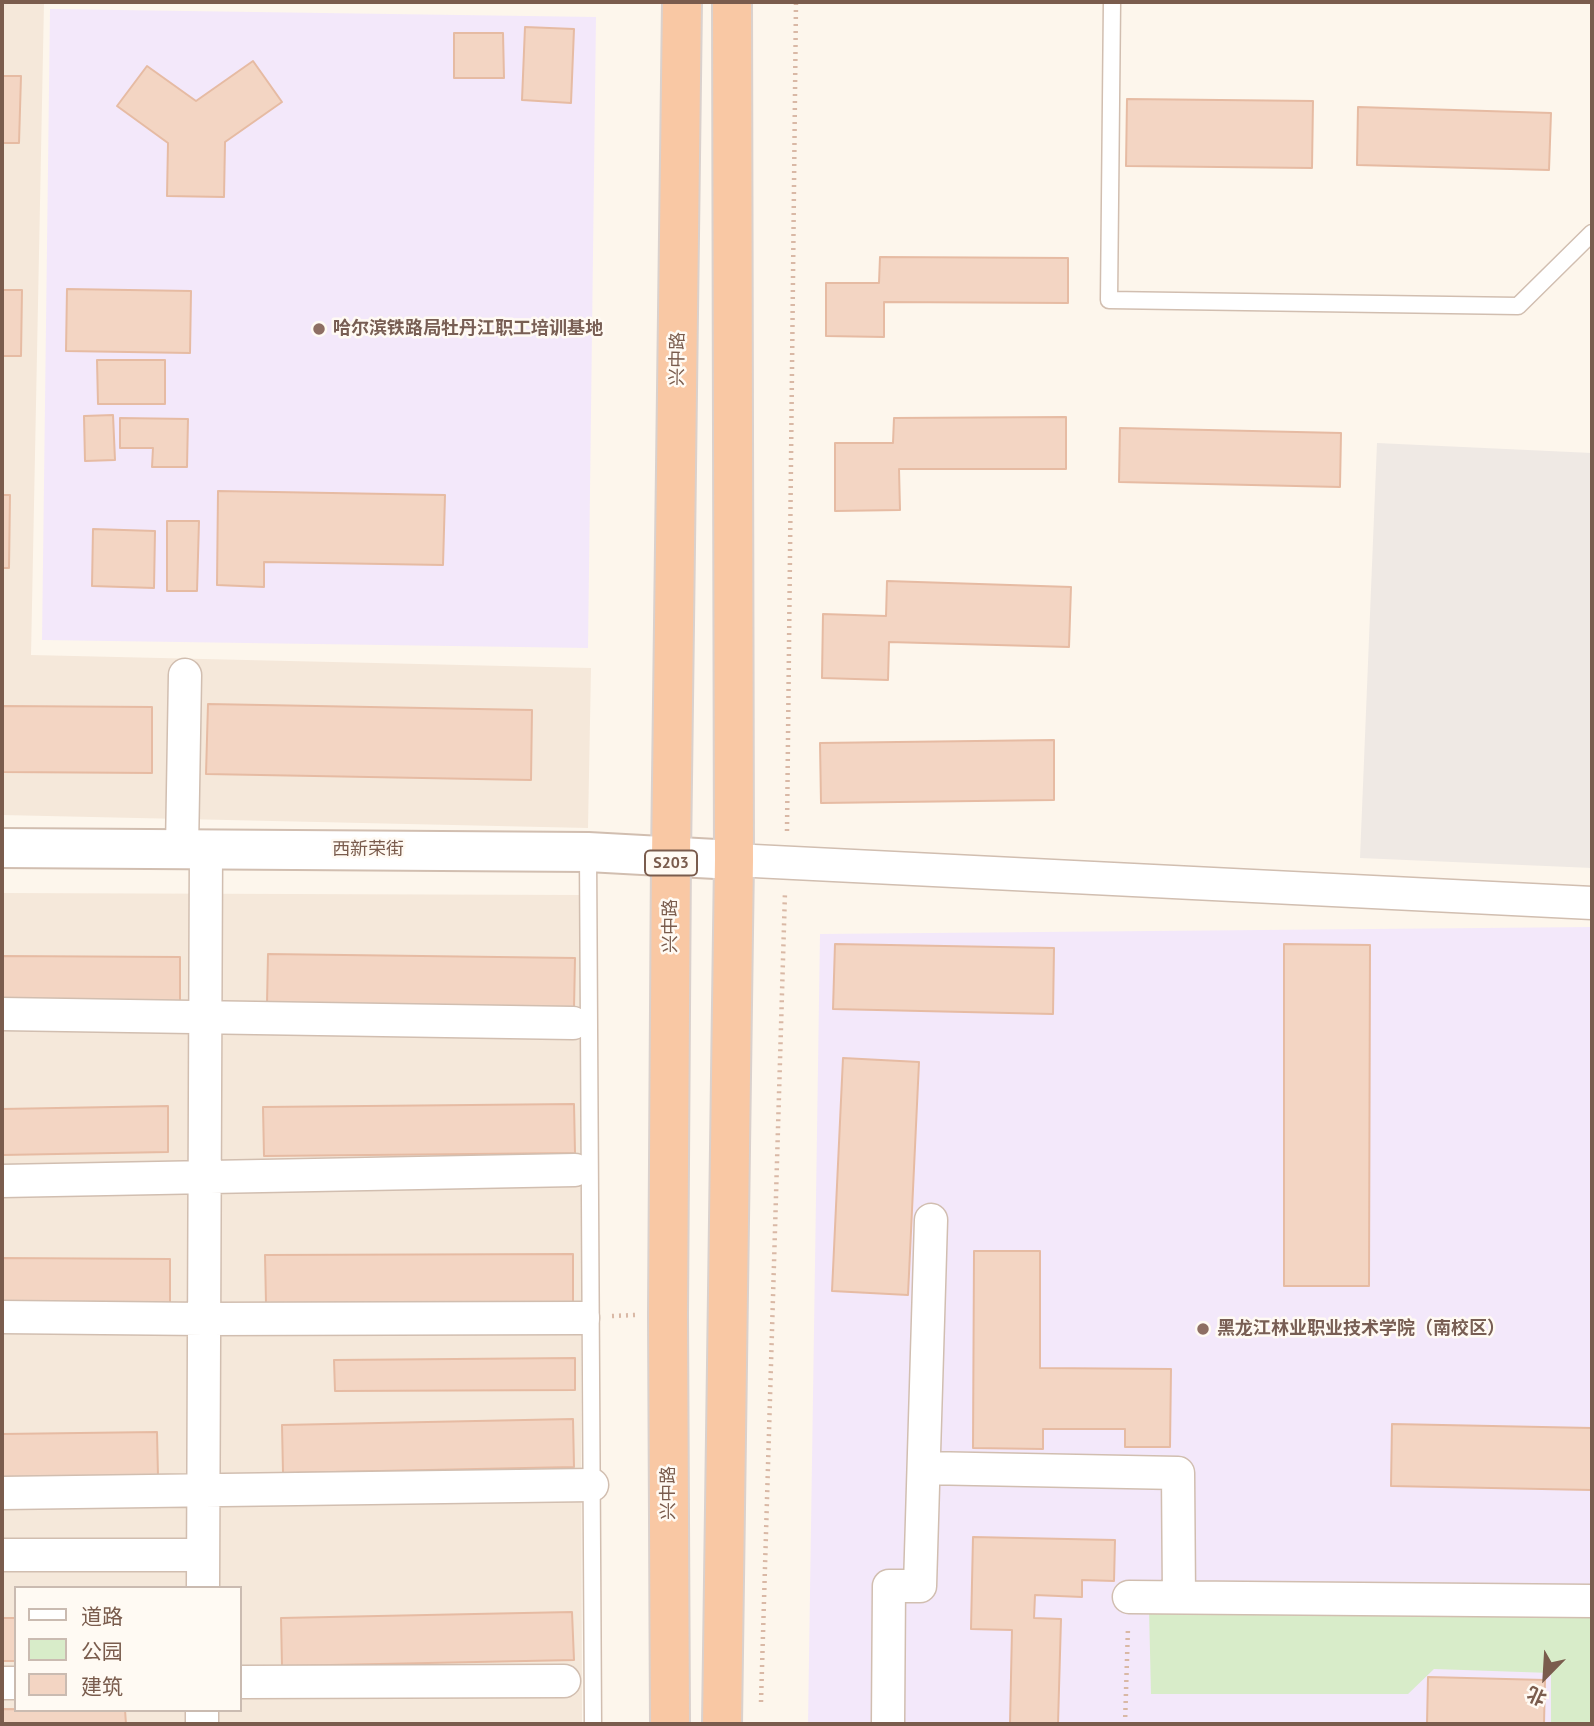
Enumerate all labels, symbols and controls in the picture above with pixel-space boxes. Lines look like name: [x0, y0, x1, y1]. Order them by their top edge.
place label: 哈尔滨铁路局牡丹江职工培训基地: [333, 318, 603, 340]
marker: 哈尔滨铁路局牡丹江职工培训基地: [311, 321, 327, 337]
street label: 兴中路: [667, 332, 689, 386]
street label: 西新荣街: [332, 839, 404, 861]
road number: S203: [645, 850, 697, 876]
street label: 兴中路: [660, 899, 682, 953]
place label: 黑龙江林业职业技术学院（南校区）: [1217, 1318, 1505, 1340]
marker: 黑龙江林业职业技术学院（南校区）: [1195, 1321, 1211, 1337]
street label: 兴中路: [658, 1466, 680, 1520]
legend: [14, 1586, 242, 1712]
text: 道路: [81, 1603, 123, 1630]
text: 公园: [81, 1638, 123, 1665]
north arrow: [1510, 1642, 1580, 1712]
text: 建筑: [81, 1673, 123, 1700]
text: 北: [1523, 1681, 1550, 1711]

